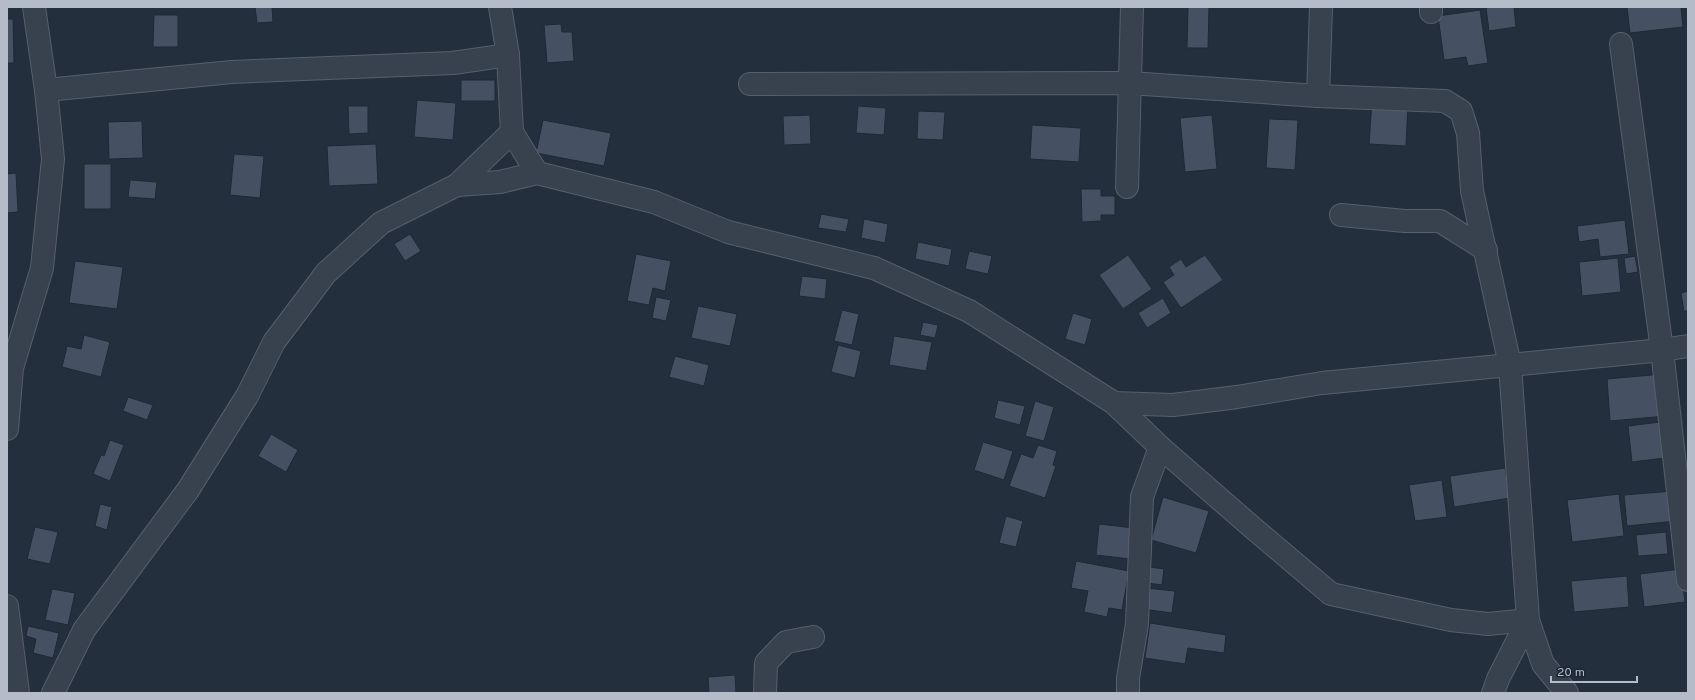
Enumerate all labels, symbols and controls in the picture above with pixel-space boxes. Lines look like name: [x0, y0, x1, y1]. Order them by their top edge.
scale bar: [1551, 658, 1637, 684]
text: 20 m: [1557, 665, 1585, 681]

